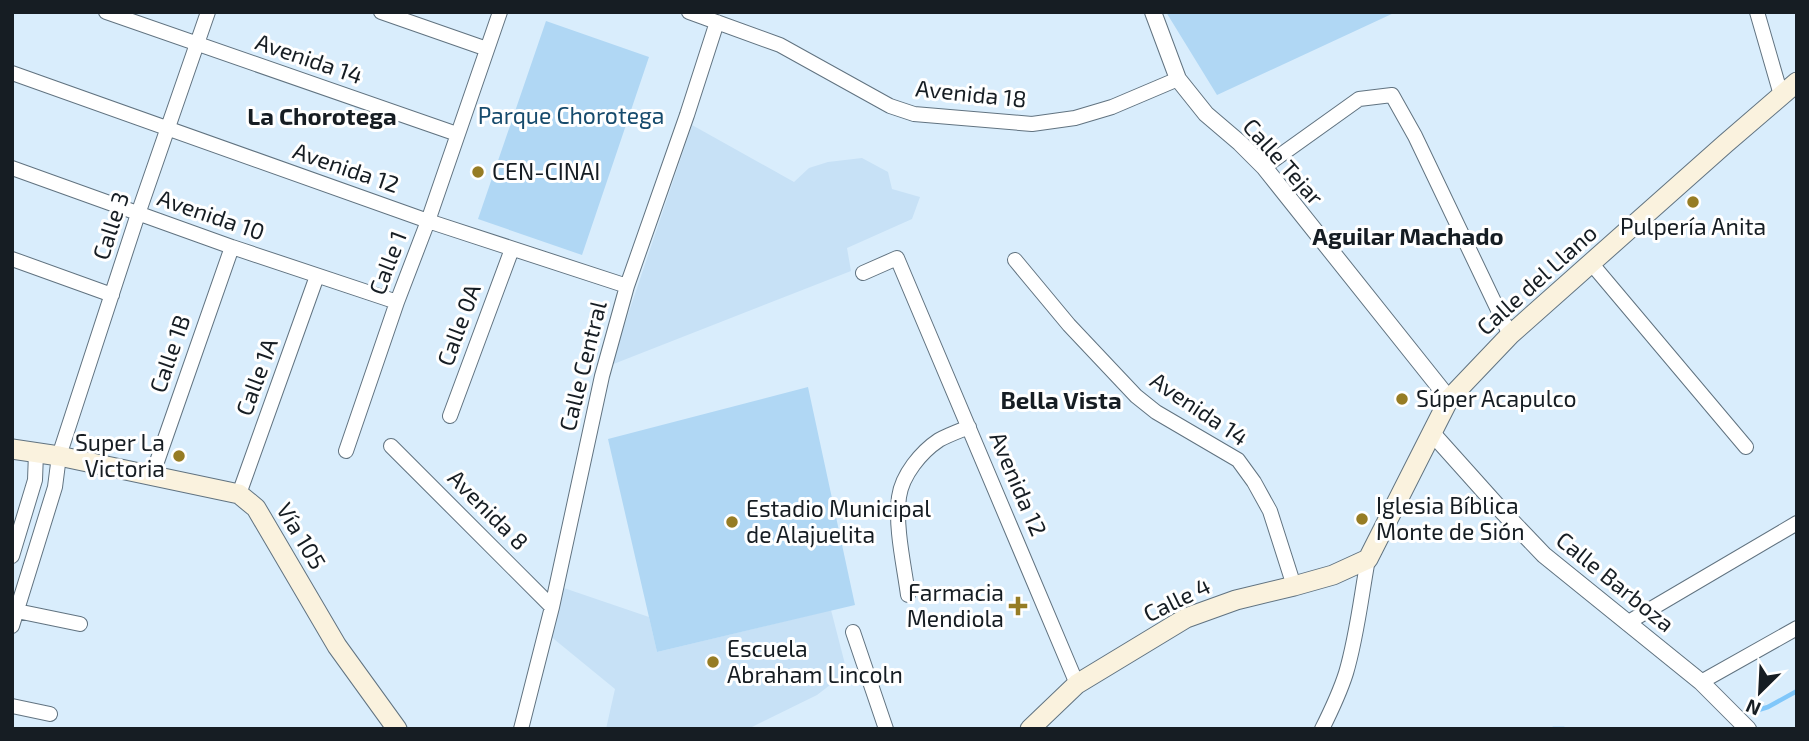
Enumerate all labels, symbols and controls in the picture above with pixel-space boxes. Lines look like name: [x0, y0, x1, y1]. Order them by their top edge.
street label: Avenida 14: [252, 27, 367, 89]
street label: Avenida 18: [914, 73, 1028, 113]
district label: La Chorotega: [247, 101, 397, 130]
park label: Parque Chorotega: [478, 101, 664, 129]
street label: Calle Tejar: [1238, 112, 1330, 210]
street label: Avenida 12: [290, 136, 403, 198]
place label: CEN-CINAI: [492, 157, 600, 185]
marker: CEN-CINAI: [470, 164, 486, 180]
street label: Avenida 10: [154, 183, 268, 245]
street label: Calle 3: [86, 188, 134, 263]
marker: Pulpería Anita: [1685, 194, 1701, 210]
place label: Pulpería Anita: [1620, 212, 1766, 240]
street label: Calle del Llano: [1471, 218, 1602, 340]
district label: Aguilar Machado: [1312, 221, 1504, 250]
street label: Calle 1: [362, 227, 412, 298]
street label: Calle 0A: [430, 279, 486, 369]
street label: Calle Central: [552, 298, 612, 434]
street label: Calle 1B: [143, 311, 195, 396]
street label: Calle 1A: [229, 333, 283, 419]
street label: Avenida 14: [1145, 365, 1254, 451]
place label: Súper Acapulco: [1416, 384, 1577, 412]
district label: Bella Vista: [1000, 385, 1122, 414]
marker: Súper Acapulco: [1394, 391, 1410, 407]
street label: Avenida 12: [984, 427, 1053, 540]
place label: Super La Victoria: [75, 428, 165, 482]
marker: Super La Victoria: [171, 448, 187, 464]
street label: Avenida 8: [443, 463, 535, 555]
place label: Iglesia Bíblica Monte de Sión: [1376, 491, 1525, 545]
place label: Estadio Municipal de Alajuelita: [746, 494, 931, 548]
street label: Vía 105: [271, 497, 333, 574]
marker: Iglesia Bíblica Monte de Sión: [1354, 511, 1370, 527]
marker: Estadio Municipal de Alajuelita: [724, 514, 740, 530]
street label: Calle Barboza: [1551, 525, 1680, 637]
street label: Calle 4: [1139, 571, 1215, 627]
place label: Farmacia Mendiola: [907, 578, 1004, 632]
marker: Farmacia Mendiola: [1010, 598, 1026, 614]
place label: Escuela Abraham Lincoln: [727, 634, 903, 688]
marker: Escuela Abraham Lincoln: [705, 654, 721, 670]
north arrow: [1725, 657, 1795, 727]
text: N: [1742, 695, 1764, 721]

